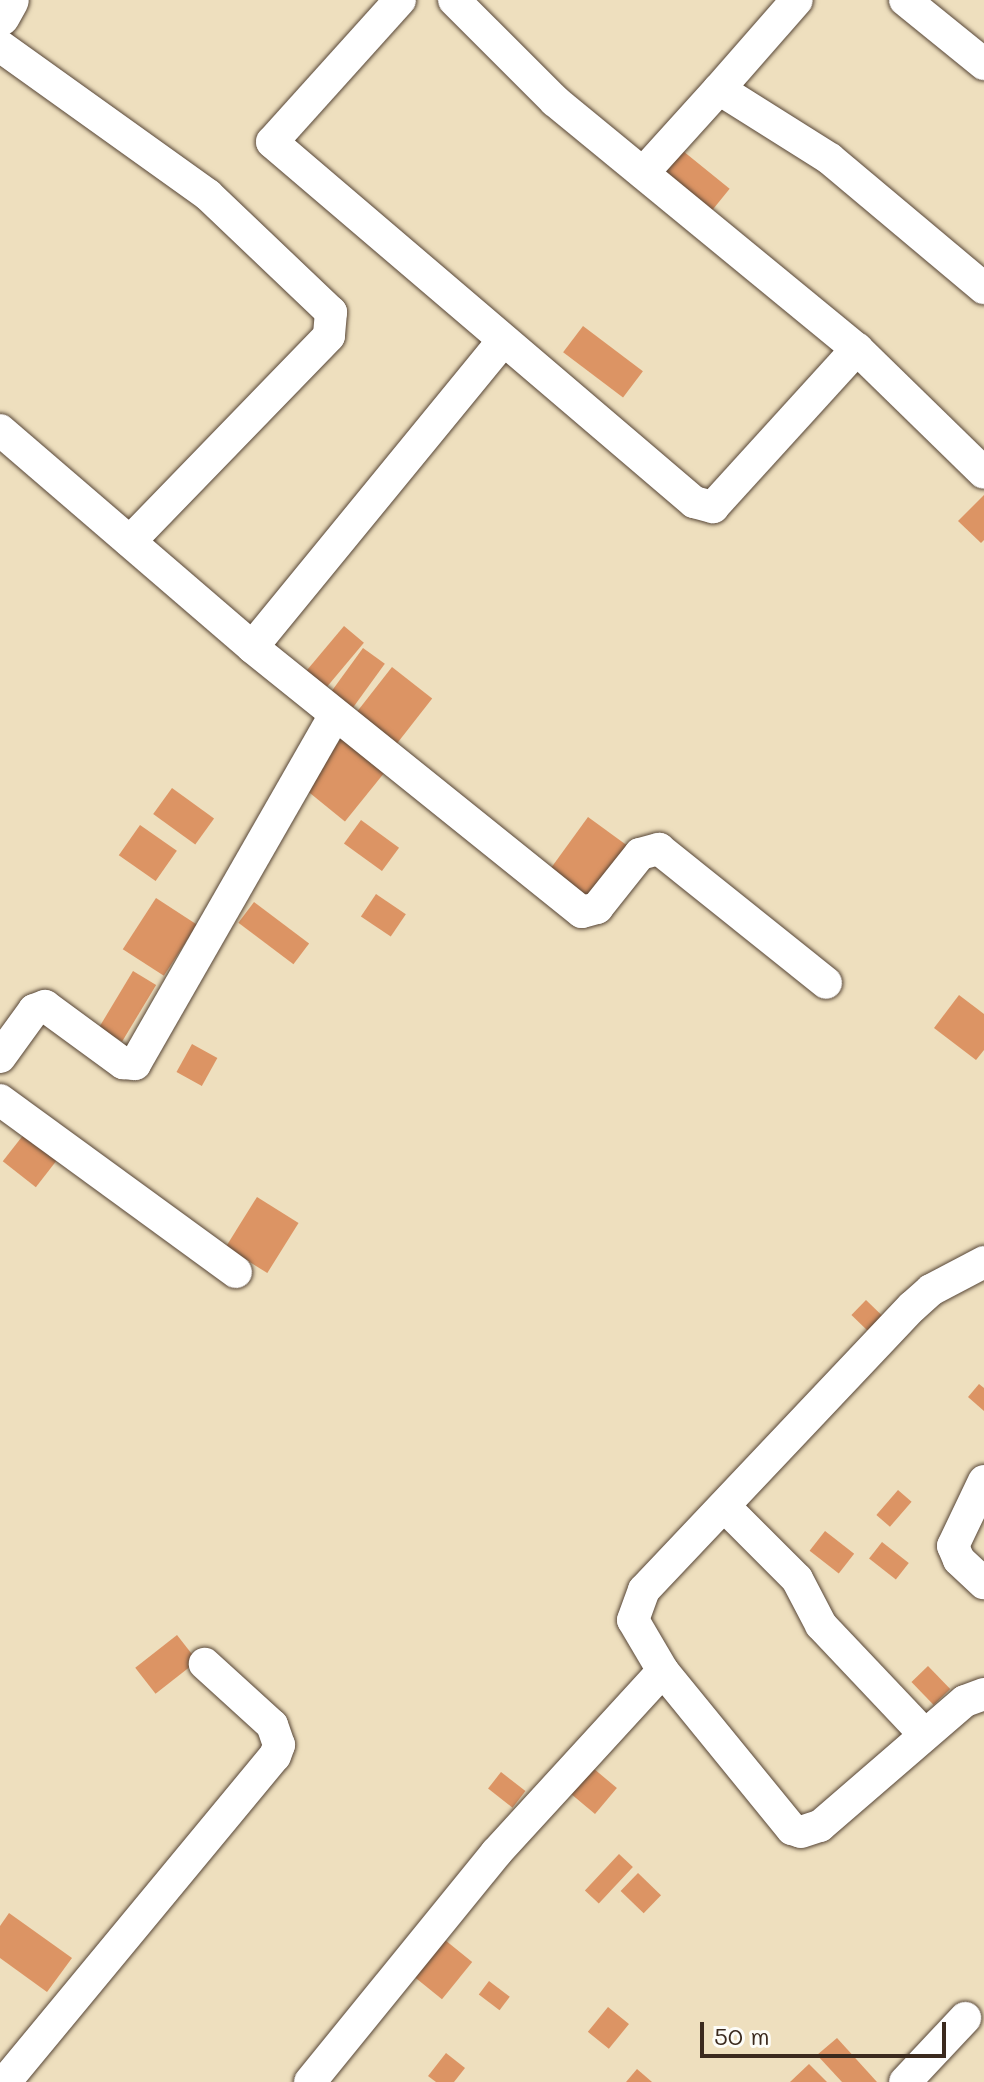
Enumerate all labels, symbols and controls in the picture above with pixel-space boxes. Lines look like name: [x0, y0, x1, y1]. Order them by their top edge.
scale bar: [704, 2006, 950, 2056]
text: 50 m: [714, 2020, 770, 2051]

